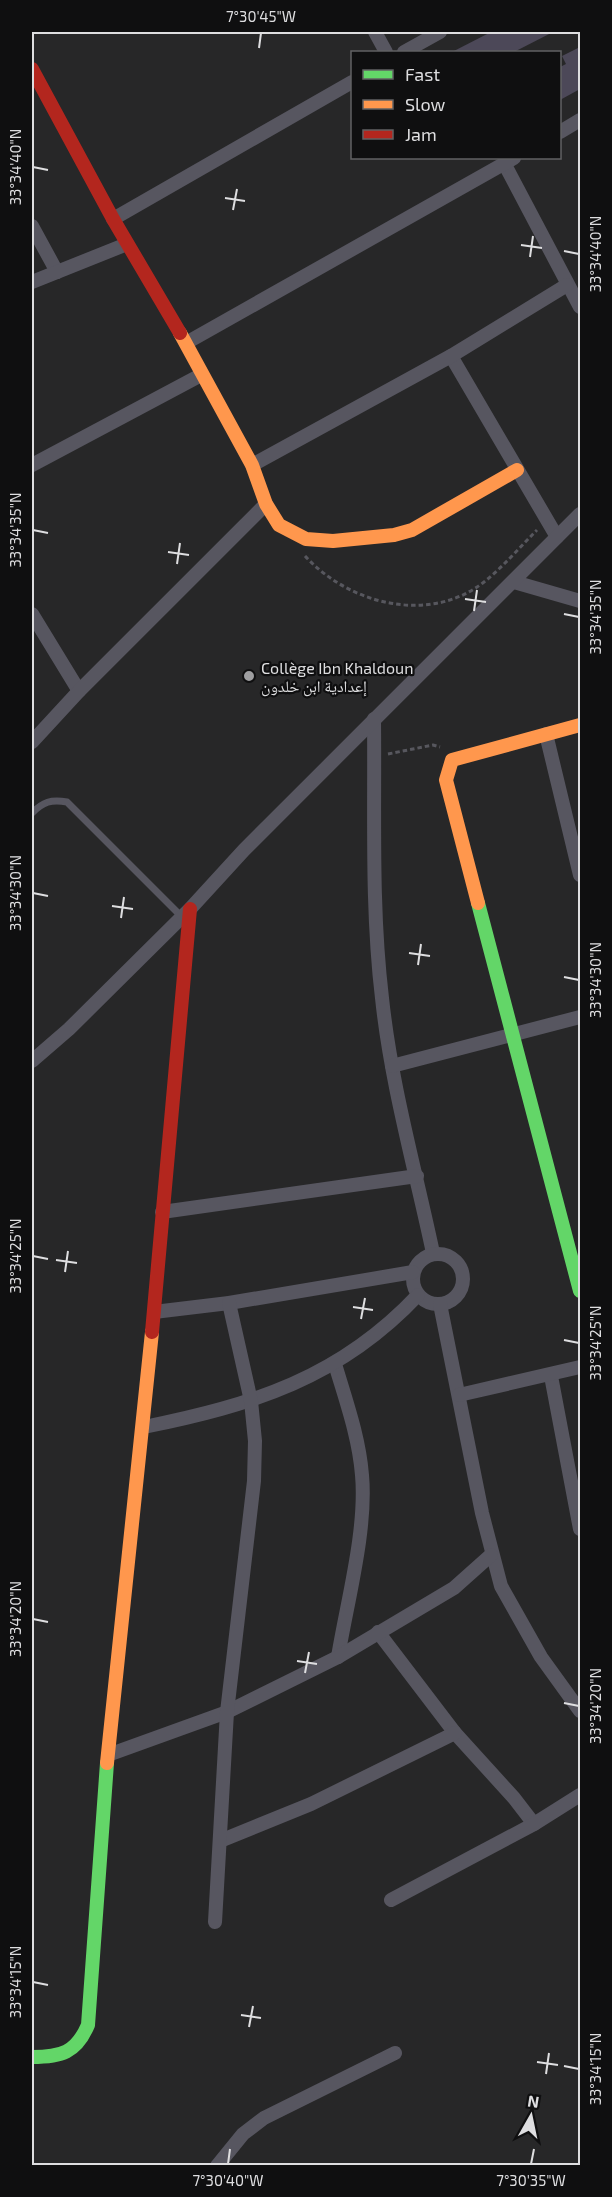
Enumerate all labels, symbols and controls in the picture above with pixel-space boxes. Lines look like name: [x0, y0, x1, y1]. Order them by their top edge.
text: 7°30'45"W: [226, 7, 296, 25]
legend: [351, 51, 561, 159]
text: Fast: [405, 63, 440, 85]
text: Slow: [405, 93, 446, 115]
text: Jam: [405, 123, 437, 145]
text: 33°34'40"N: [6, 129, 24, 205]
text: 33°34'40"N: [586, 216, 604, 292]
text: 33°34'35"N: [6, 492, 24, 568]
text: 33°34'35"N: [586, 579, 604, 655]
place label: Collège Ibn Khaldoun إعدادية ابن خلدون: [261, 658, 413, 697]
marker: Collège Ibn Khaldoun إعدادية ابن خلدون: [242, 669, 256, 683]
text: 33°34'30"N: [6, 855, 24, 931]
text: 33°34'30"N: [586, 942, 604, 1018]
text: 33°34'25"N: [6, 1218, 24, 1294]
text: 33°34'25"N: [586, 1305, 604, 1381]
text: 33°34'20"N: [6, 1581, 24, 1657]
text: 33°34'20"N: [586, 1668, 604, 1744]
text: 33°34'15"N: [6, 1946, 24, 2018]
text: 33°34'15"N: [586, 2033, 604, 2105]
north arrow: [501, 2086, 561, 2146]
text: N: [526, 2090, 541, 2111]
text: 7°30'40"W: [192, 2171, 264, 2189]
text: 7°30'35"W: [496, 2171, 566, 2189]

